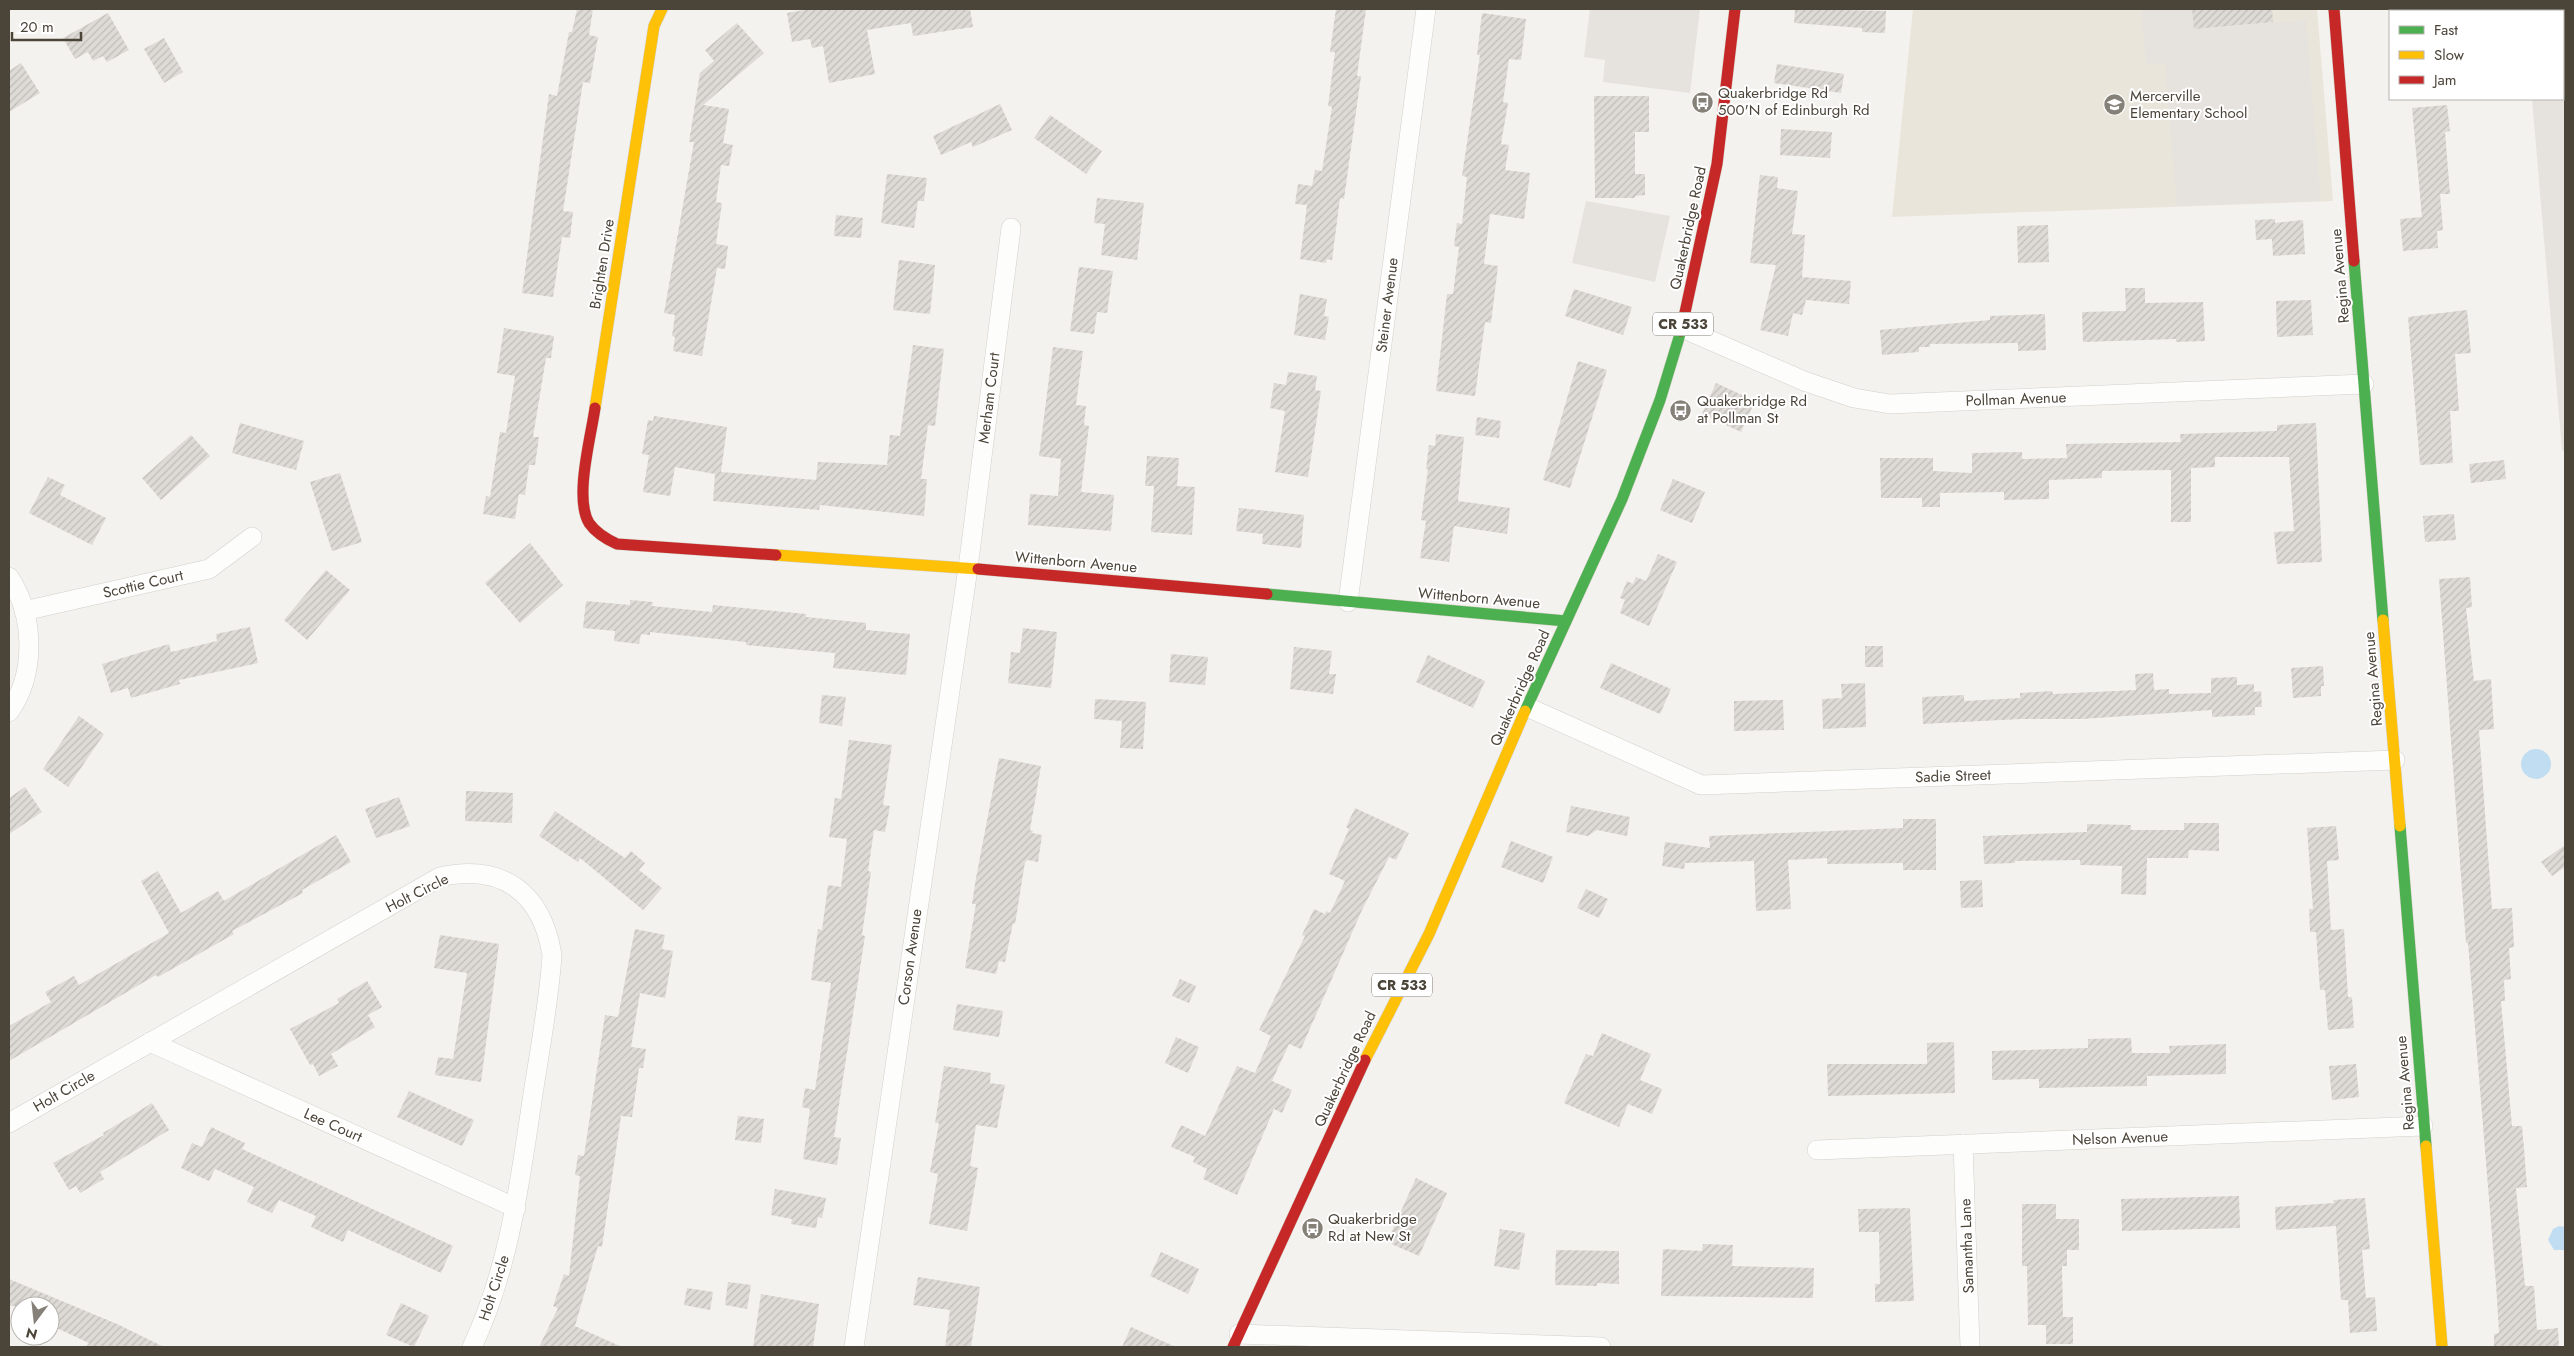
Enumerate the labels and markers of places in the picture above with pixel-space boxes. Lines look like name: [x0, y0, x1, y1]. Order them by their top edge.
place label: Quakerbridge Rd 500'N of Edinburgh Rd: [1718, 82, 1870, 121]
place label: Mercerville Elementary School: [2130, 85, 2247, 124]
bus stop icon: Quakerbridge Rd 500'N of Edinburgh Rd: [1690, 90, 1714, 114]
school or university icon: Mercerville Elementary School: [2102, 93, 2126, 117]
place label: Quakerbridge Rd at Pollman St: [1697, 390, 1807, 429]
bus stop icon: Quakerbridge Rd at Pollman St: [1669, 398, 1693, 422]
place label: Quakerbridge Rd at New St: [1328, 1208, 1417, 1247]
bus stop icon: Quakerbridge Rd at New St: [1300, 1216, 1324, 1240]

